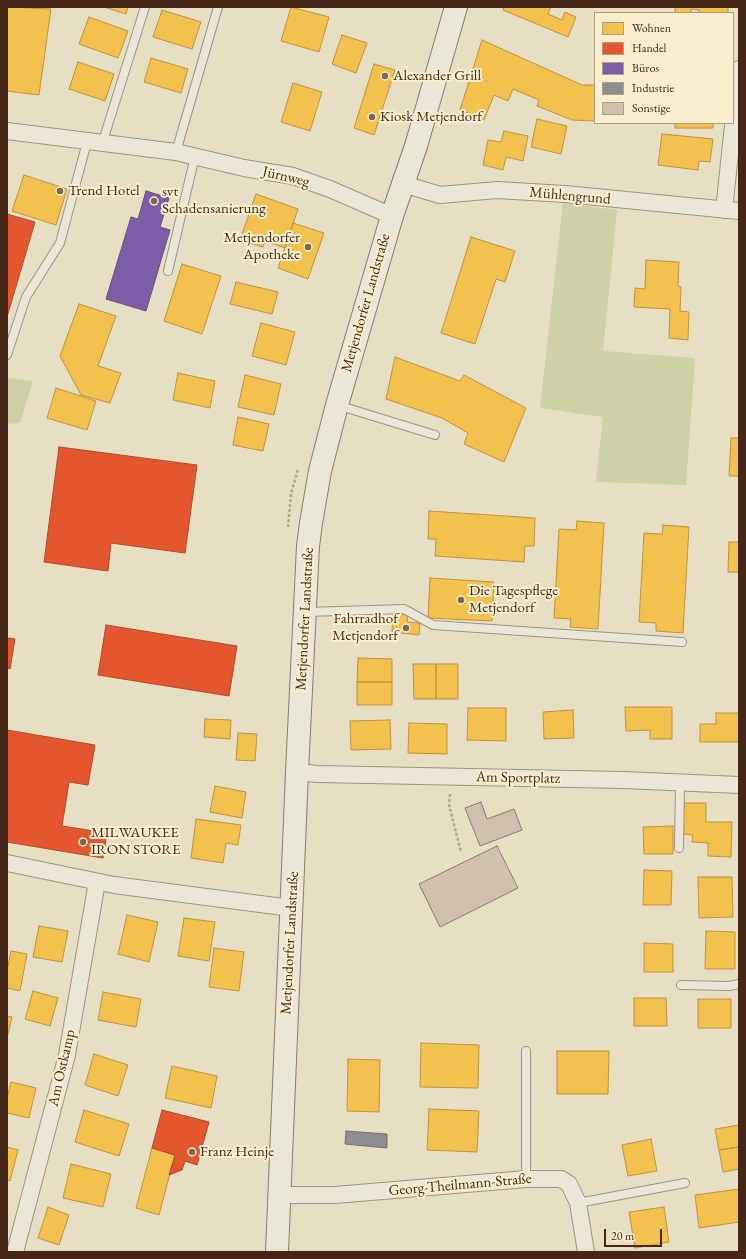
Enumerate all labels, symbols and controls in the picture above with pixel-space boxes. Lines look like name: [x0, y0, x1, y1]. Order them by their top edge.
legend: [594, 12, 734, 124]
text: Wohnen: [632, 20, 671, 36]
text: Handel: [632, 40, 666, 56]
text: Büros: [632, 60, 659, 76]
place label: Alexander Grill: [393, 67, 481, 85]
marker: Alexander Grill: [380, 71, 390, 81]
text: Industrie: [632, 80, 674, 96]
text: Sonstige: [632, 100, 670, 116]
place label: Kiosk Metjendorf: [380, 108, 482, 126]
marker: Kiosk Metjendorf: [367, 112, 377, 122]
street label: Jürnweg: [261, 163, 311, 191]
place label: Trend Hotel: [68, 182, 140, 200]
place label: svt Schadensanierung: [162, 183, 266, 218]
street label: Mühlengrund: [529, 183, 611, 209]
marker: Trend Hotel: [55, 186, 65, 196]
marker: svt Schadensanierung: [149, 196, 159, 206]
place label: Metjendorfer Apotheke: [224, 229, 300, 264]
street label: Metjendorfer Landstraße: [338, 232, 394, 374]
marker: Metjendorfer Apotheke: [303, 242, 313, 252]
street label: Metjendorfer Landstraße: [292, 547, 318, 691]
place label: Die Tagespflege Metjendorf: [469, 582, 558, 617]
marker: Die Tagespflege Metjendorf: [456, 595, 466, 605]
place label: Fahrradhof Metjendorf: [332, 610, 398, 645]
marker: Fahrradhof Metjendorf: [401, 623, 411, 633]
street label: Am Sportplatz: [476, 768, 560, 788]
place label: MILWAUKEE IRON STORE: [91, 824, 180, 859]
marker: MILWAUKEE IRON STORE: [78, 837, 88, 847]
street label: Metjendorfer Landstraße: [277, 871, 303, 1015]
street label: Am Ostkamp: [44, 1028, 80, 1108]
place label: Franz Heinje: [200, 1143, 274, 1161]
marker: Franz Heinje: [187, 1147, 197, 1157]
street label: Georg-Theilmann-Straße: [388, 1170, 532, 1200]
scale bar: [606, 1221, 664, 1247]
text: 20 m: [611, 1228, 634, 1244]

